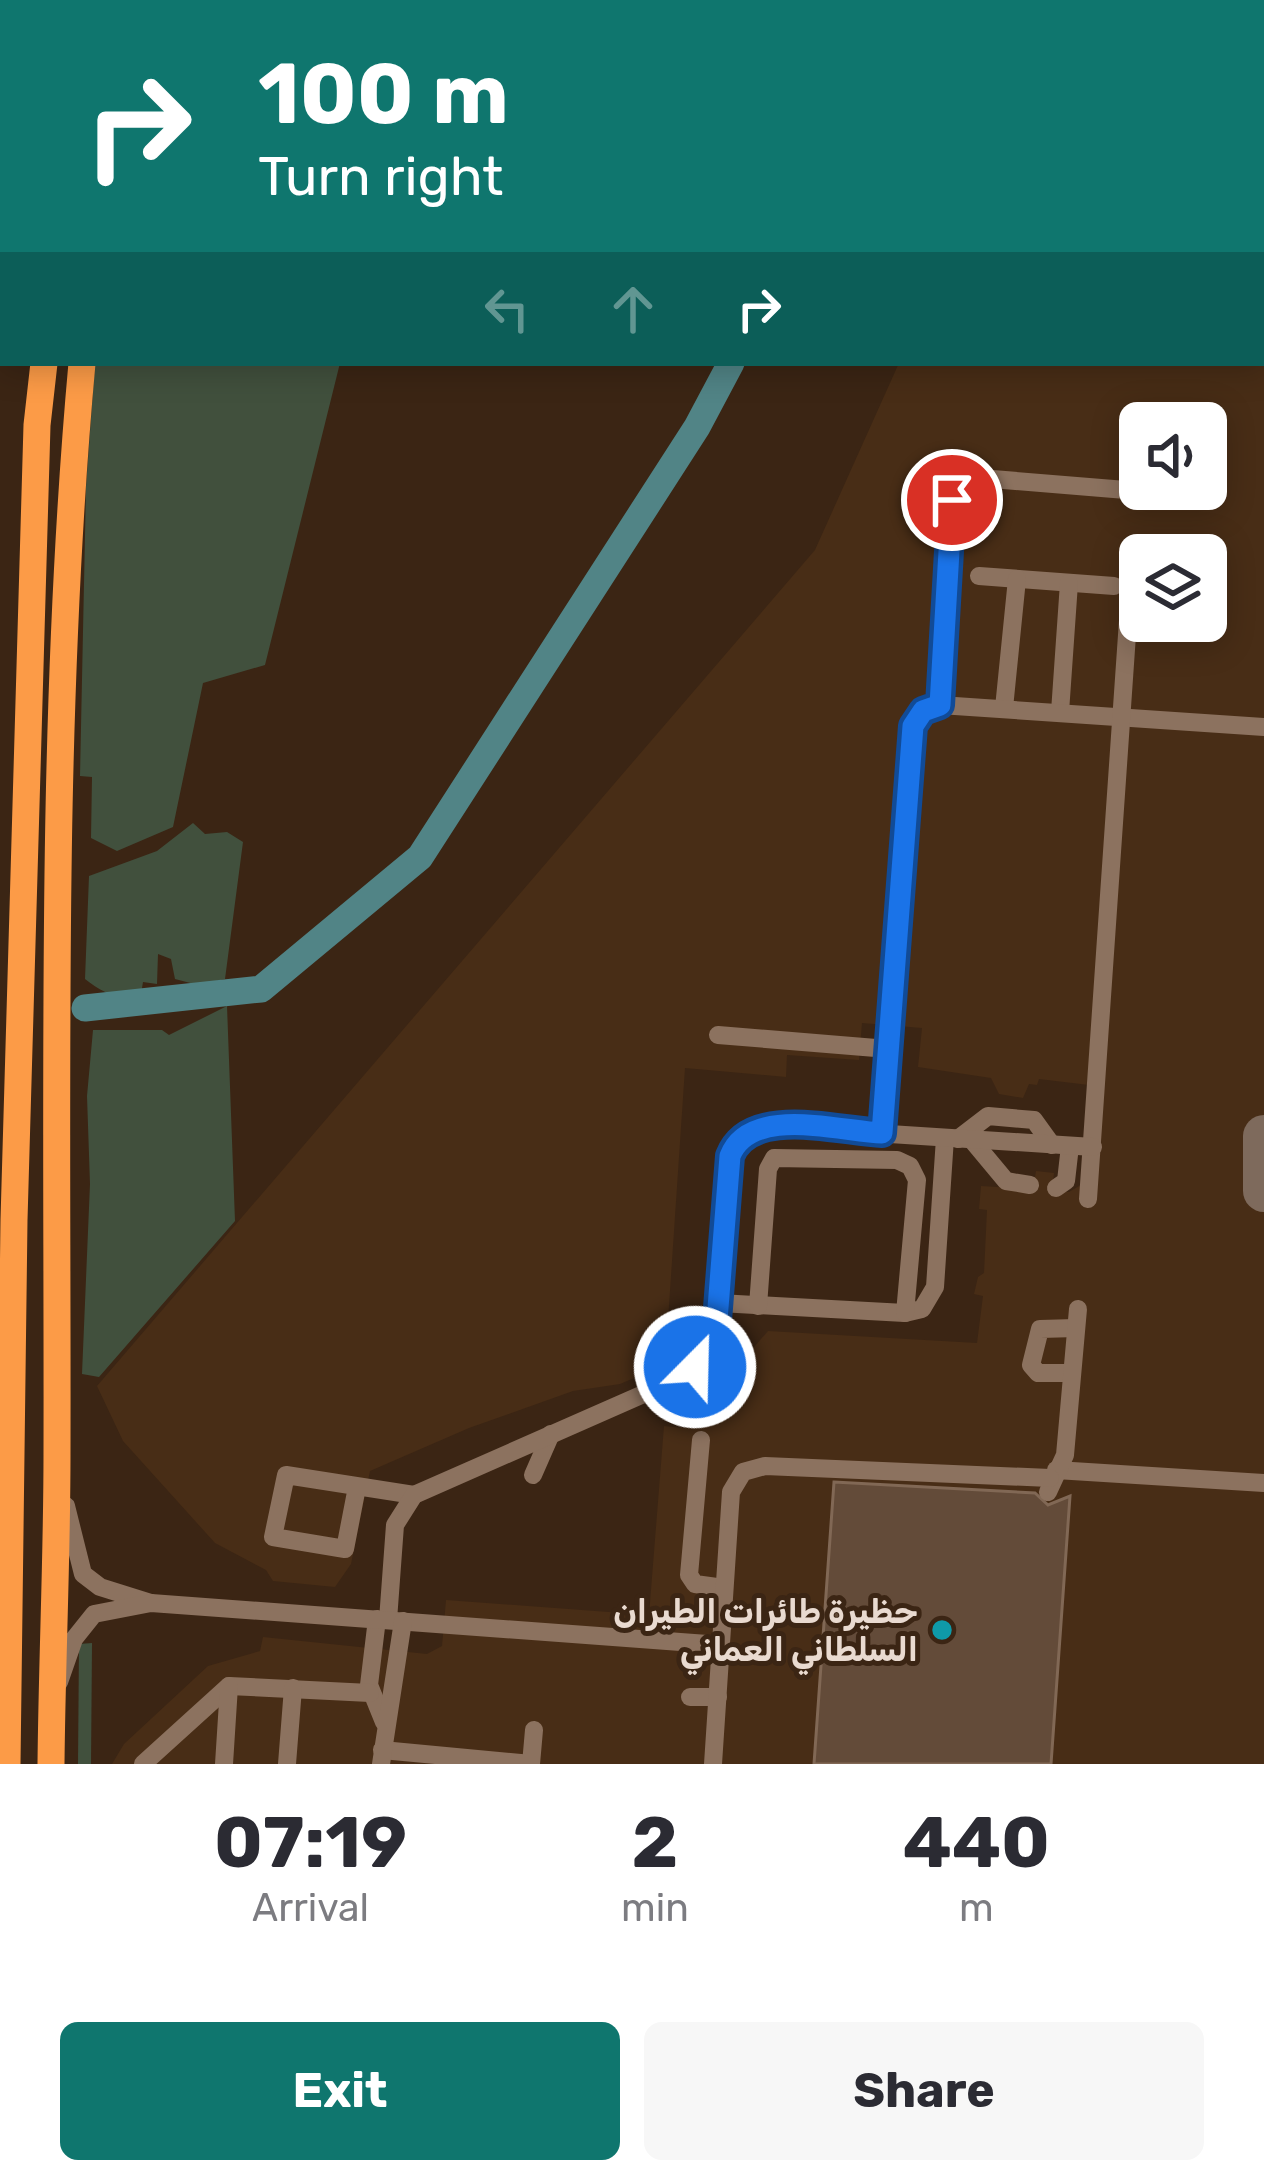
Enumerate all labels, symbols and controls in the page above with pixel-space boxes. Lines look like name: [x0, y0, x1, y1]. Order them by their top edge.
text: 100 m: [258, 44, 509, 144]
icon: right: [60, 48, 216, 204]
text: Turn right: [258, 145, 503, 209]
icon: left: [474, 276, 540, 342]
icon: ahead: [600, 276, 666, 342]
icon: right: [726, 276, 792, 342]
map controls: [1119, 402, 1227, 642]
button: sound: [1119, 402, 1227, 510]
pin: [901, 449, 1003, 551]
icon: arrive: [919, 467, 985, 533]
button: layers: [1119, 534, 1227, 642]
position arrow: [632, 1304, 758, 1430]
place label: حظيرة طائرات الطيران السلطاني العماني: [613, 1592, 918, 1675]
marker: حظيرة طائرات الطيران السلطاني العماني: [929, 1617, 955, 1643]
text: 07:19: [214, 1800, 407, 1885]
text: 2: [632, 1800, 678, 1885]
text: 440: [903, 1800, 1050, 1885]
text: Arrival: [252, 1885, 369, 1931]
text: min: [621, 1885, 689, 1931]
text: m: [959, 1885, 994, 1931]
button: Exit: [60, 2022, 620, 2160]
button: Share: [644, 2022, 1204, 2160]

